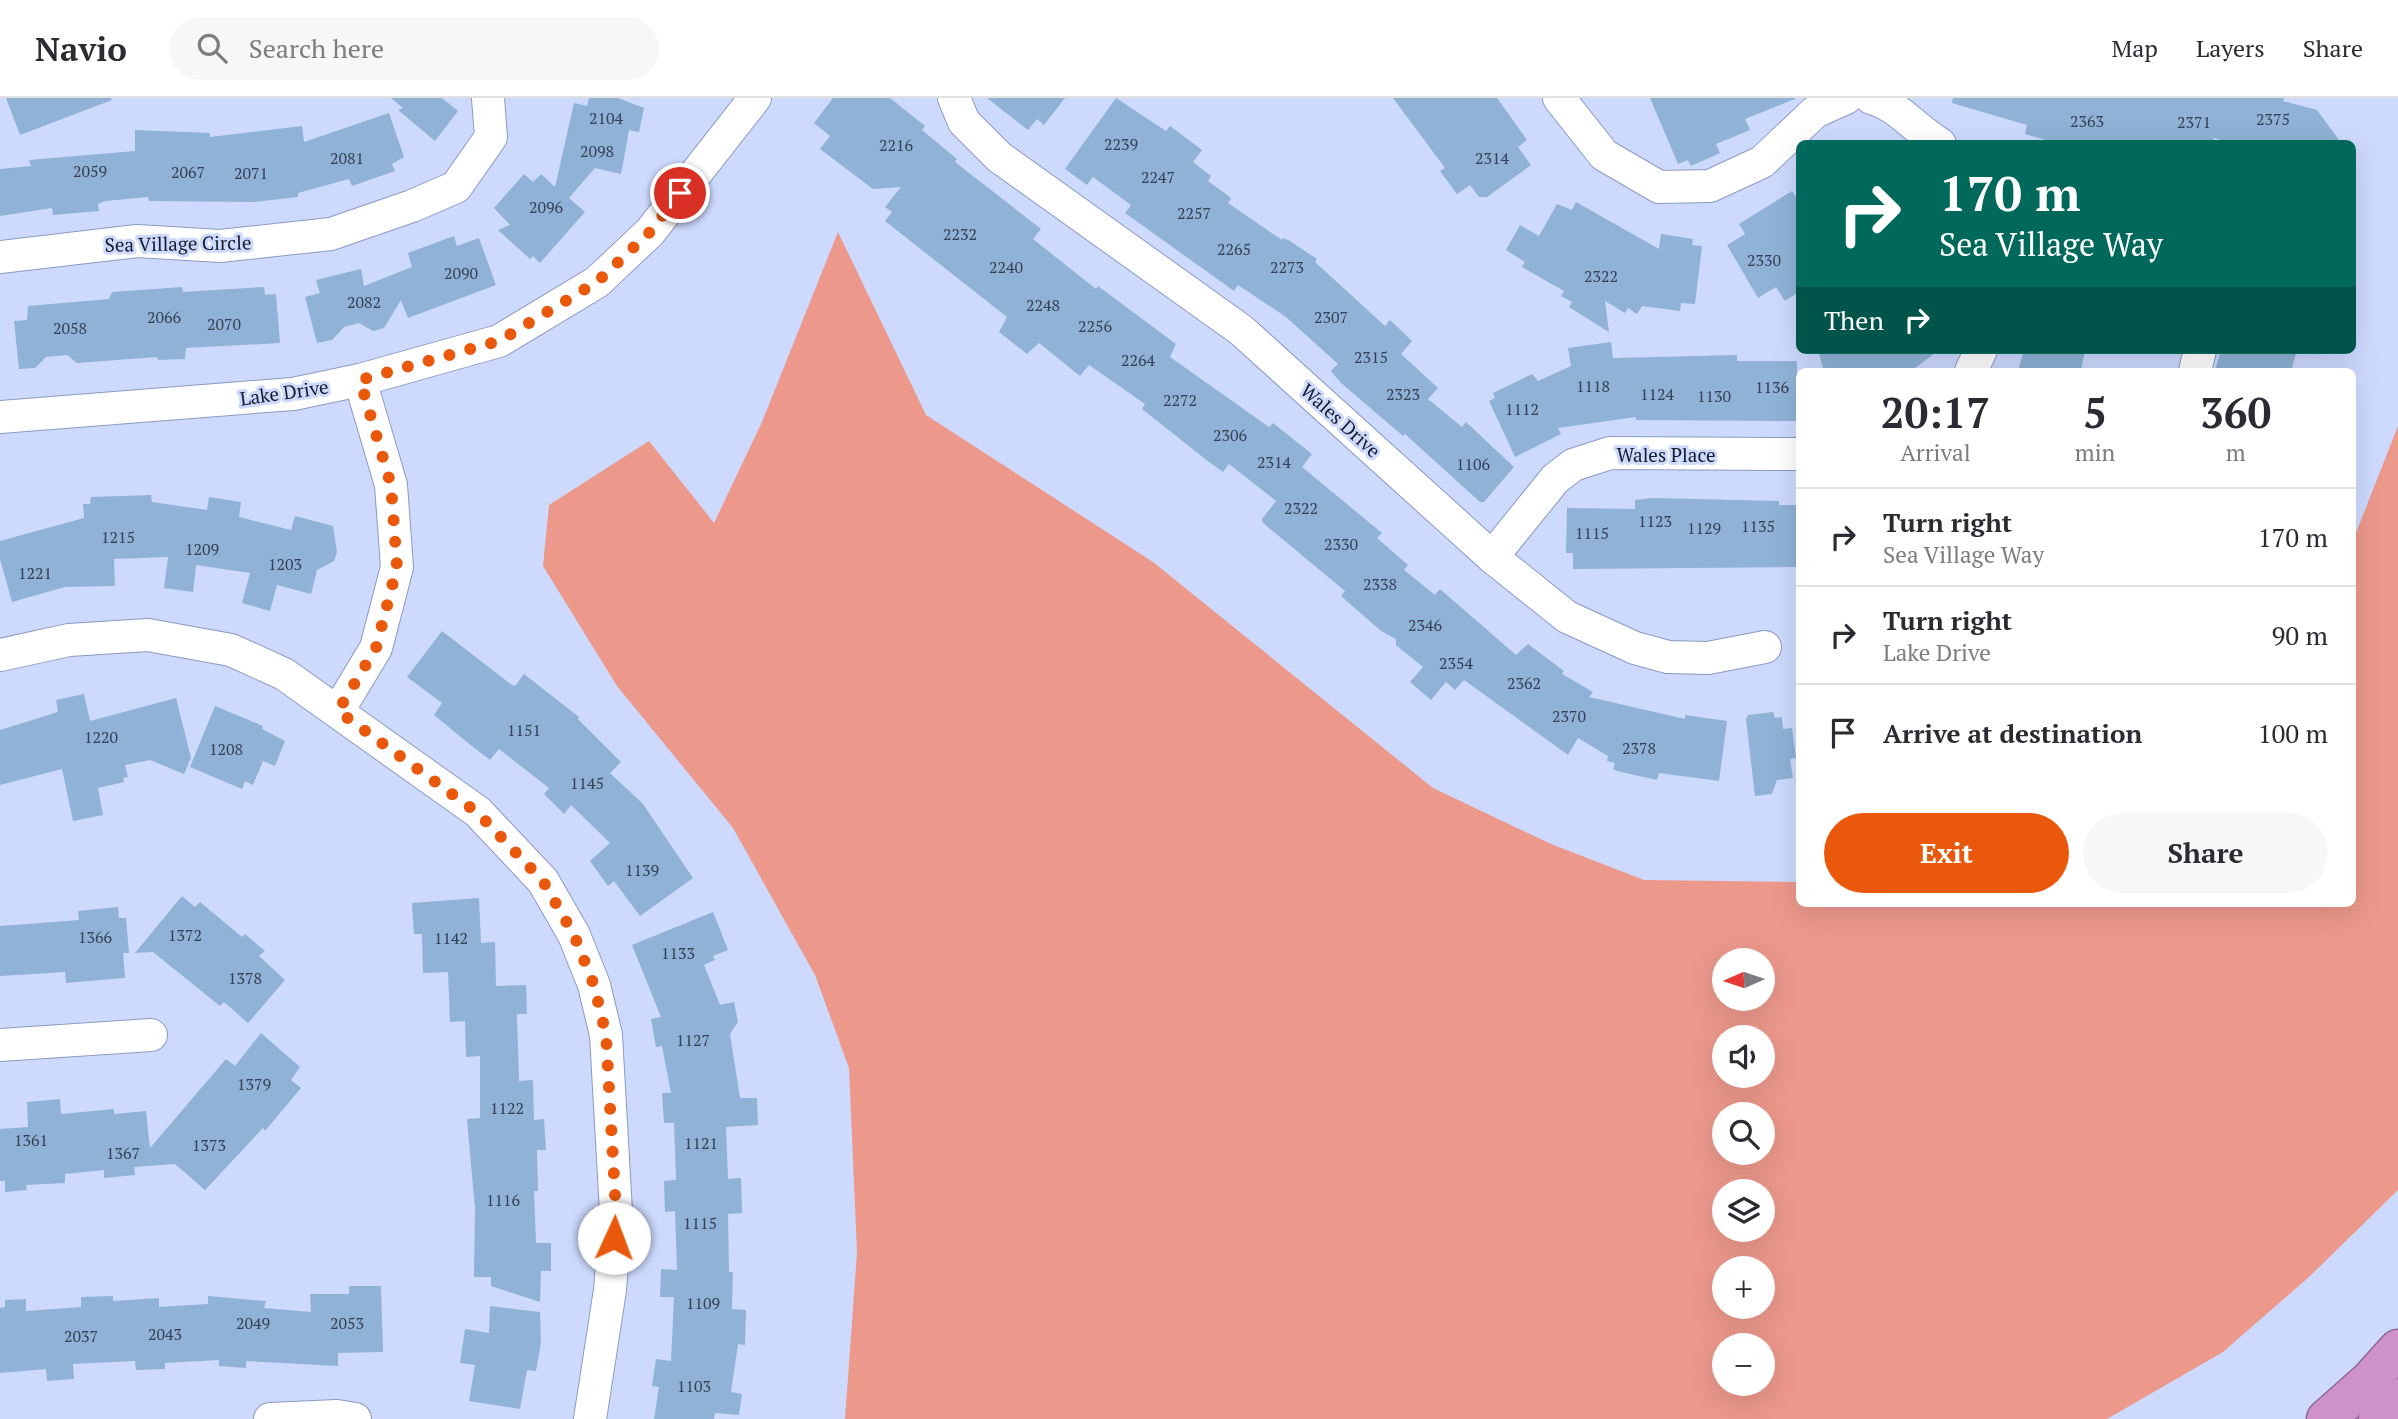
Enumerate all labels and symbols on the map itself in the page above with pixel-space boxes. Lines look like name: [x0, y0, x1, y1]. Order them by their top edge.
house number: 2104: [589, 107, 624, 129]
house number: 2375: [2256, 108, 2290, 130]
house number: 2363: [2070, 110, 2104, 132]
house number: 2371: [2177, 111, 2211, 133]
house number: 2239: [1104, 133, 1138, 155]
house number: 2216: [879, 134, 914, 156]
house number: 2098: [580, 140, 614, 162]
house number: 2081: [330, 147, 364, 169]
house number: 2314: [1475, 147, 1510, 169]
house number: 2059: [73, 160, 107, 182]
house number: 2067: [171, 161, 205, 183]
house number: 2071: [234, 162, 268, 184]
pin: [650, 163, 710, 223]
house number: 2247: [1141, 166, 1175, 188]
house number: 2096: [529, 196, 564, 218]
house number: 2257: [1177, 202, 1211, 224]
house number: 2232: [943, 223, 977, 245]
street label: Sea Village Circle: [104, 229, 252, 257]
house number: 2265: [1217, 238, 1251, 260]
house number: 2330: [1747, 249, 1781, 271]
house number: 2240: [989, 256, 1023, 278]
house number: 2273: [1270, 256, 1304, 278]
house number: 2090: [444, 262, 478, 284]
house number: 2322: [1584, 265, 1618, 287]
house number: 2082: [347, 291, 381, 313]
house number: 2248: [1026, 294, 1060, 316]
house number: 2066: [147, 306, 182, 328]
house number: 2307: [1314, 306, 1348, 328]
house number: 2070: [207, 313, 241, 335]
house number: 2256: [1078, 315, 1113, 337]
house number: 2058: [53, 317, 87, 339]
house number: 2315: [1354, 346, 1388, 368]
house number: 2264: [1121, 349, 1156, 371]
street label: Lake Drive: [238, 373, 330, 411]
house number: 1118: [1576, 375, 1610, 397]
house number: 1136: [1755, 376, 1790, 398]
street label: Wales Drive: [1296, 377, 1386, 463]
house number: 2323: [1386, 383, 1420, 405]
house number: 1124: [1640, 383, 1675, 405]
house number: 1130: [1697, 385, 1731, 407]
house number: 2272: [1163, 389, 1197, 411]
house number: 1112: [1505, 398, 1539, 420]
house number: 2306: [1213, 424, 1248, 446]
street label: Wales Place: [1617, 442, 1715, 467]
house number: 2314: [1257, 451, 1292, 473]
house number: 1106: [1456, 453, 1491, 475]
house number: 2322: [1284, 497, 1318, 519]
house number: 1123: [1638, 510, 1672, 532]
house number: 1135: [1741, 515, 1775, 537]
house number: 1129: [1687, 517, 1721, 539]
house number: 1115: [1575, 522, 1609, 544]
house number: 1215: [101, 526, 135, 548]
house number: 2330: [1324, 533, 1358, 555]
house number: 1209: [185, 538, 219, 560]
house number: 1203: [268, 553, 302, 575]
house number: 1221: [18, 562, 52, 584]
house number: 2338: [1363, 573, 1397, 595]
house number: 2346: [1408, 614, 1443, 636]
house number: 2354: [1439, 652, 1474, 674]
house number: 2362: [1507, 672, 1541, 694]
house number: 2370: [1552, 705, 1586, 727]
house number: 1151: [507, 719, 541, 741]
house number: 1220: [84, 726, 118, 748]
house number: 2378: [1622, 737, 1656, 759]
house number: 1208: [209, 738, 243, 760]
house number: 1145: [570, 772, 604, 794]
house number: 1139: [625, 859, 659, 881]
house number: 1372: [168, 924, 202, 946]
house number: 1366: [78, 926, 113, 948]
house number: 1142: [434, 927, 468, 949]
house number: 1133: [661, 942, 695, 964]
north arrow: [1712, 948, 1774, 1012]
house number: 1378: [228, 967, 262, 989]
house number: 1127: [676, 1029, 710, 1051]
house number: 1379: [237, 1073, 271, 1095]
house number: 1122: [490, 1097, 524, 1119]
house number: 1361: [14, 1129, 48, 1151]
house number: 1121: [684, 1132, 718, 1154]
house number: 1373: [192, 1134, 226, 1156]
house number: 1367: [106, 1142, 140, 1164]
house number: 1116: [486, 1189, 521, 1211]
position arrow: [577, 1201, 651, 1275]
house number: 1115: [683, 1212, 717, 1234]
house number: 1109: [686, 1292, 720, 1314]
house number: 2049: [236, 1312, 270, 1334]
house number: 2053: [330, 1312, 364, 1334]
house number: 2043: [148, 1323, 182, 1345]
house number: 2037: [64, 1325, 98, 1347]
house number: 1103: [677, 1375, 711, 1397]

